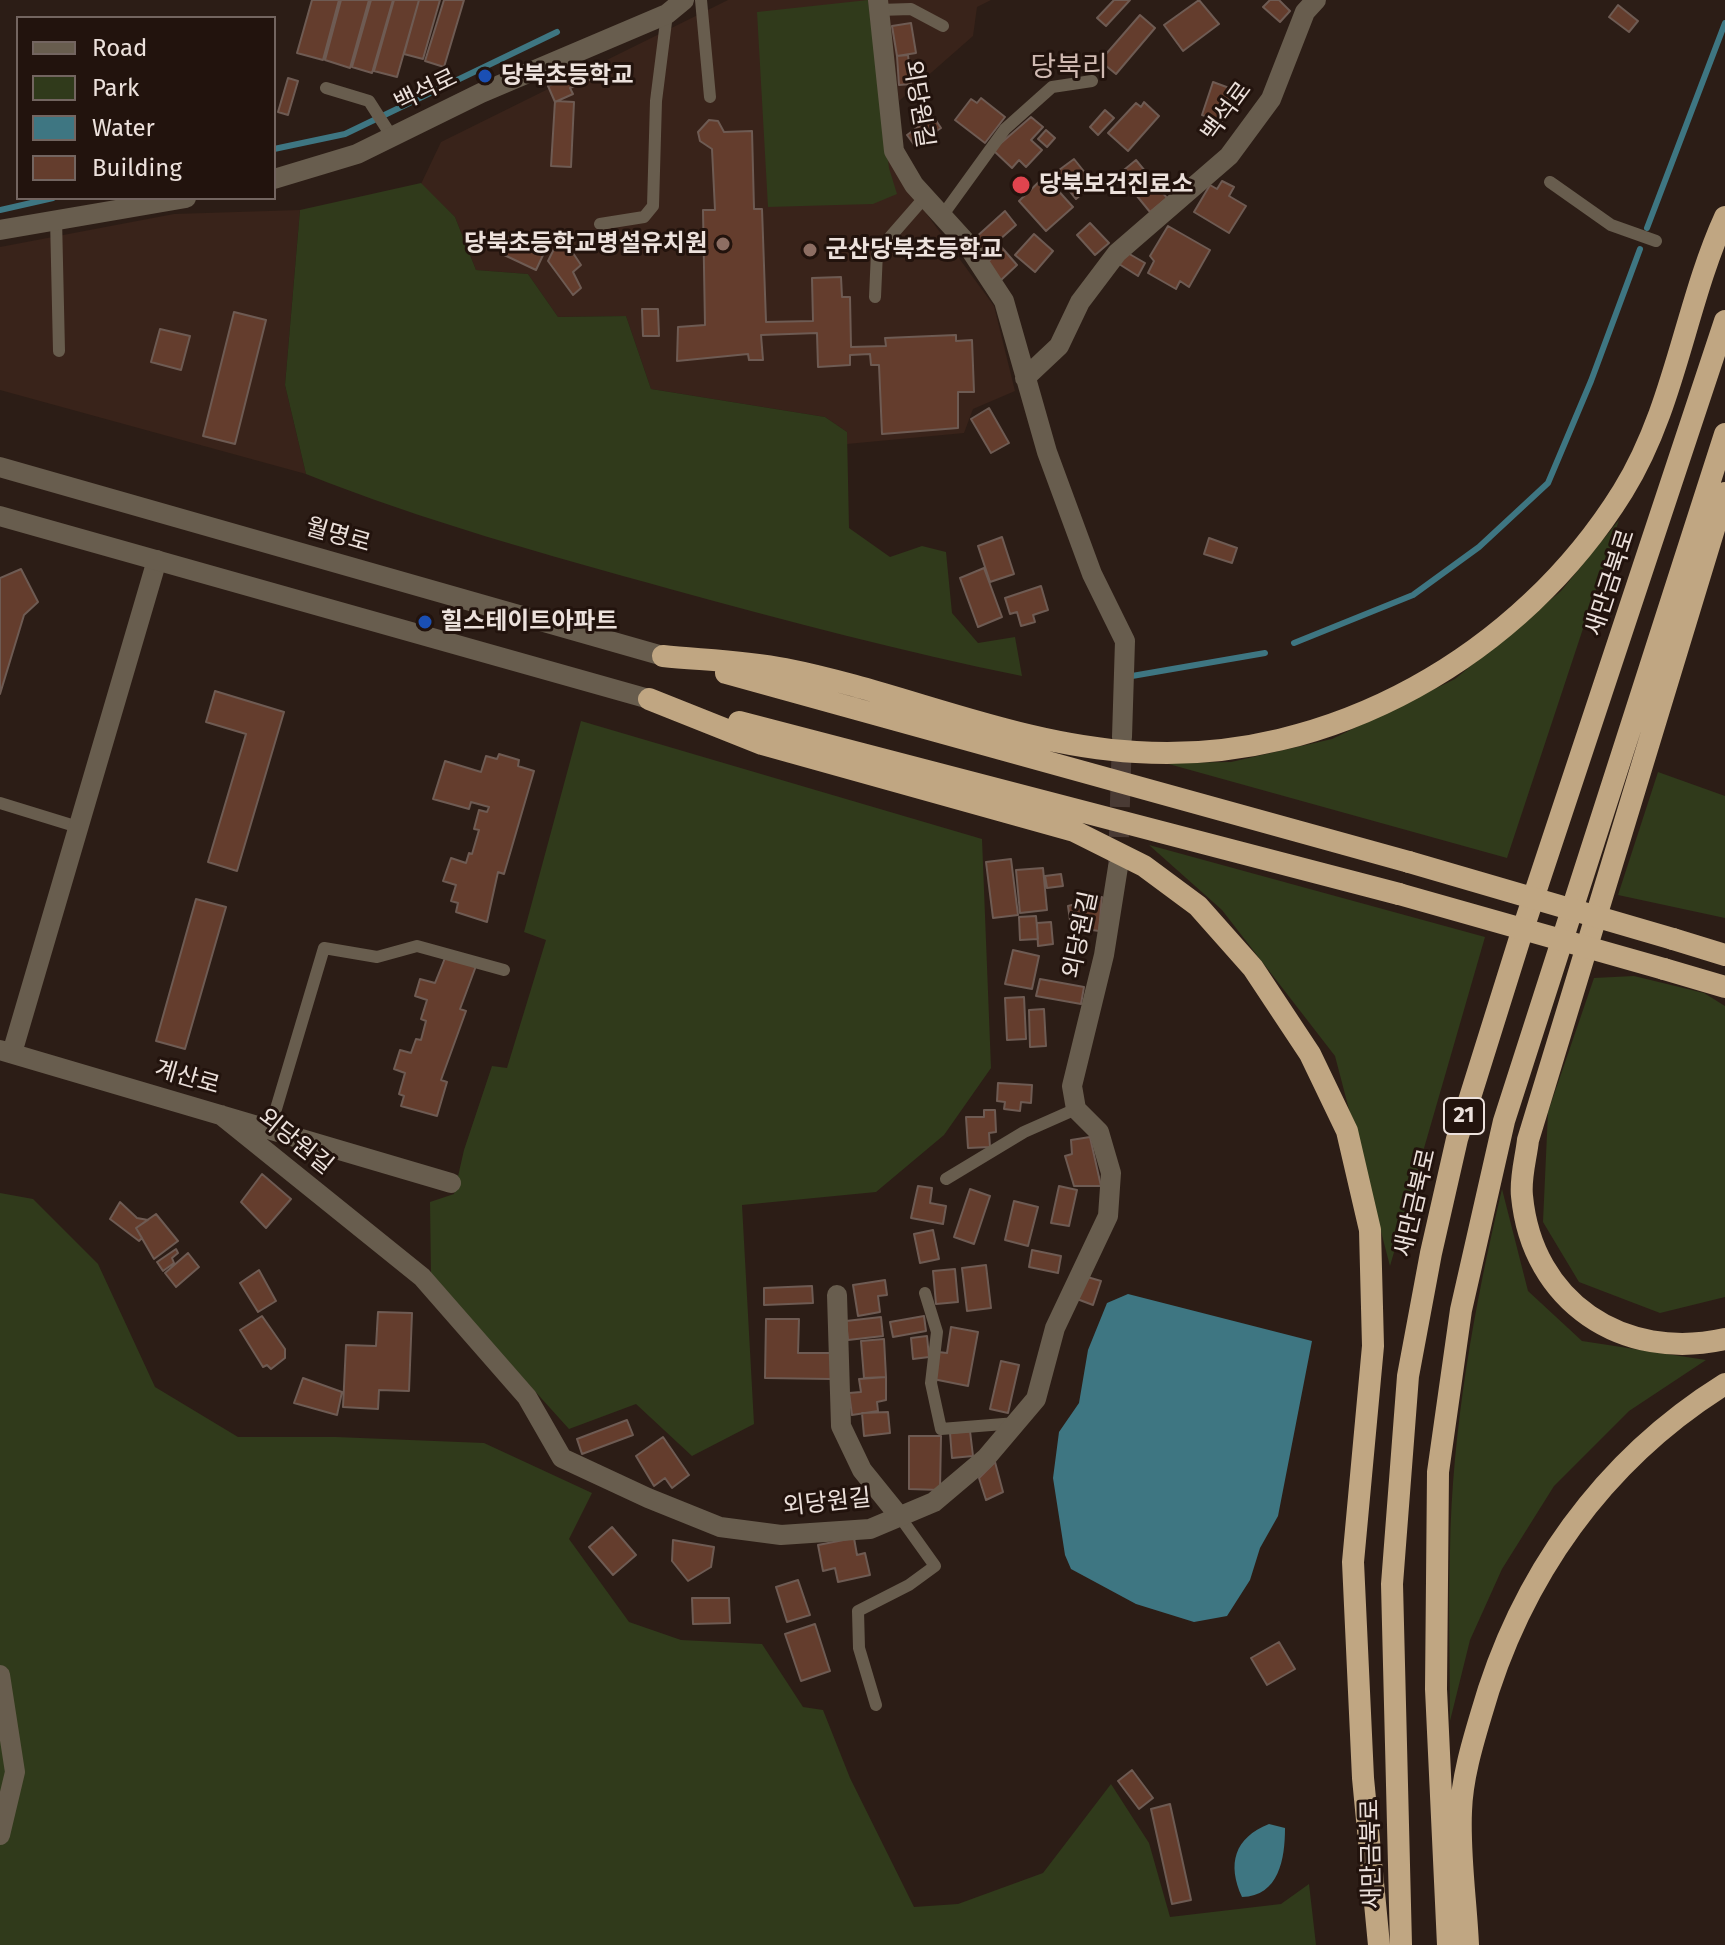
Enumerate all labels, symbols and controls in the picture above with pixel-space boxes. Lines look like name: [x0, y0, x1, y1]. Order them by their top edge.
legend: [16, 16, 276, 200]
text: Road: [92, 34, 147, 62]
district label: 당북리: [1030, 51, 1108, 85]
street label: 외당원길: [897, 58, 939, 150]
place label: 당북초등학교: [501, 62, 633, 90]
street label: 백석로: [390, 64, 462, 118]
marker: 당북초등학교: [476, 67, 494, 85]
text: Park: [92, 74, 139, 102]
street label: 백석로: [1196, 77, 1258, 147]
text: Water: [92, 114, 155, 142]
text: Building: [92, 154, 182, 182]
place label: 당북보건진료소: [1039, 171, 1194, 199]
marker: 당북보건진료소: [1010, 174, 1032, 196]
place label: 당북초등학교병설유치원: [464, 230, 707, 258]
marker: 당북초등학교병설유치원: [714, 235, 732, 253]
place label: 군산당북초등학교: [826, 236, 1003, 264]
marker: 군산당북초등학교: [801, 241, 819, 259]
street label: 월명로: [302, 513, 374, 559]
street label: 새만금북로: [1580, 526, 1642, 640]
place label: 힐스테이트아파트: [441, 608, 618, 636]
marker: 힐스테이트아파트: [416, 613, 434, 631]
street label: 외당원길: [1058, 889, 1104, 981]
street label: 계산로: [151, 1055, 223, 1101]
road number: 21: [1444, 1098, 1484, 1134]
street label: 외당원길: [252, 1103, 338, 1181]
street label: 새만금북로: [1390, 1146, 1442, 1260]
street label: 외당원길: [782, 1484, 872, 1522]
street label: 새만금북로: [1357, 1799, 1387, 1909]

